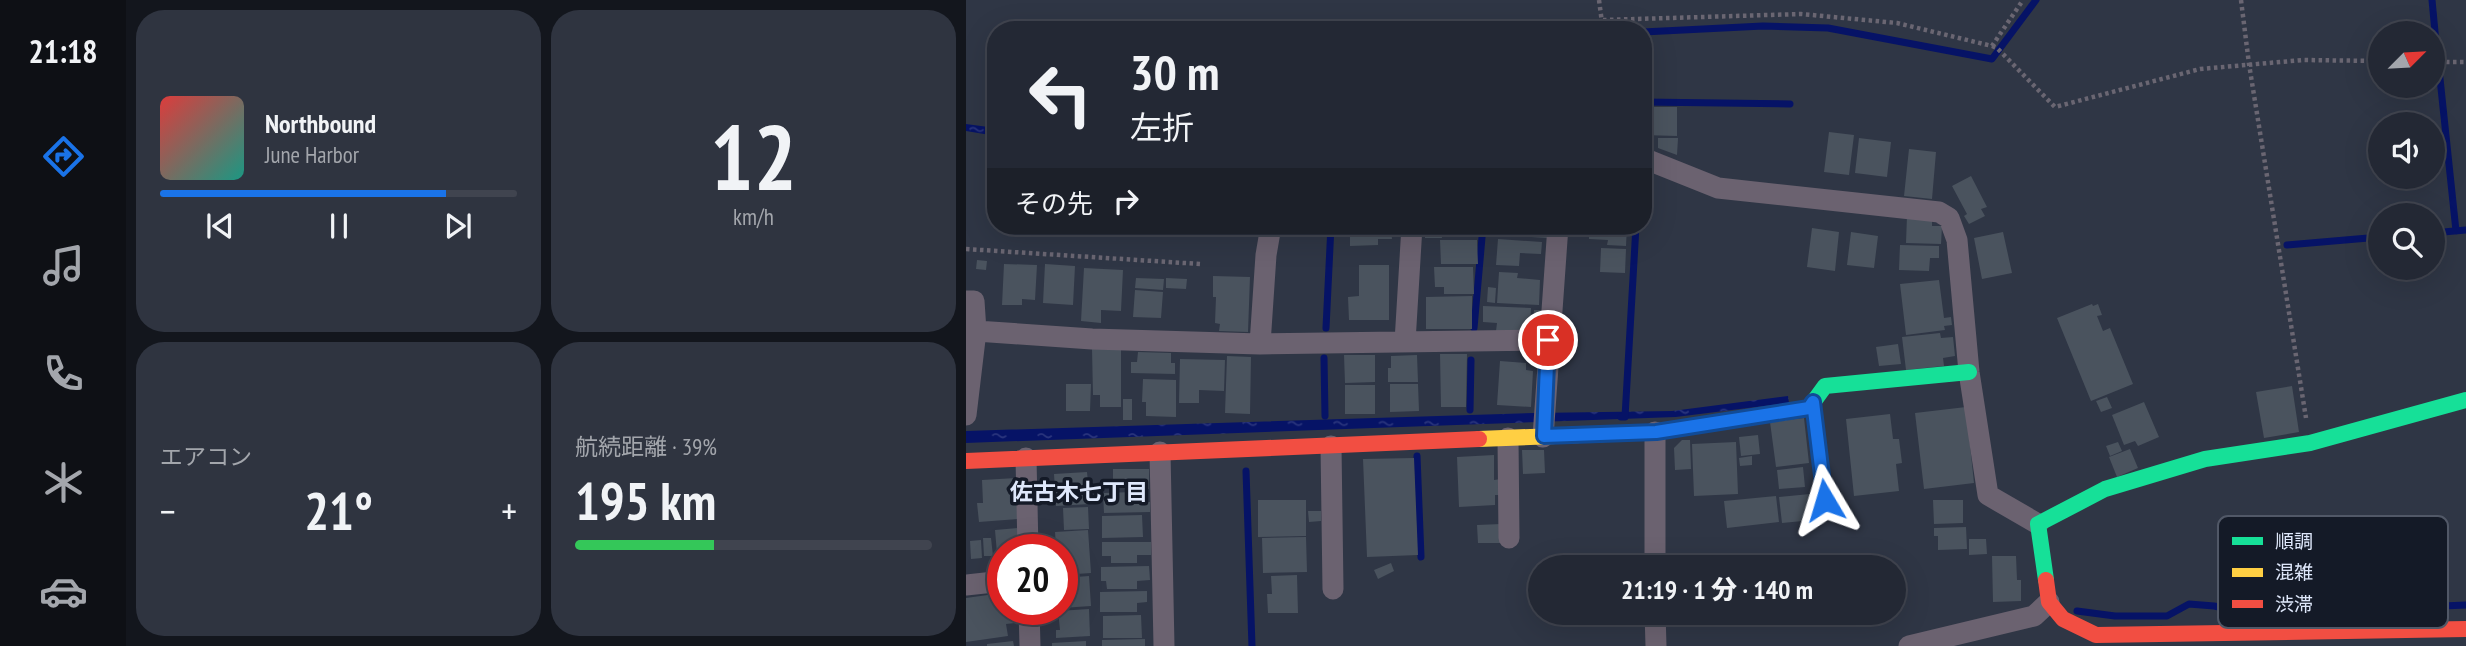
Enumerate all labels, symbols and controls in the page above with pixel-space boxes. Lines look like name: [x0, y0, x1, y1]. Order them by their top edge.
north arrow: [2368, 21, 2445, 98]
map controls: [2368, 21, 2445, 280]
text: 21:18: [28, 30, 98, 72]
text: 30 m: [1130, 40, 1219, 104]
icon: left: [1015, 49, 1106, 140]
text: 12: [710, 97, 797, 215]
text: 左折: [1130, 106, 1194, 148]
text: Northbound: [265, 107, 376, 140]
button: sound: [2368, 112, 2445, 189]
icon: directions: [39, 132, 88, 181]
text: June Harbor: [265, 140, 359, 169]
icon: right: [1107, 182, 1145, 220]
text: その先: [1015, 187, 1093, 220]
text: km/h: [733, 202, 774, 231]
button: search: [2368, 203, 2445, 280]
icon: previous: [201, 207, 239, 245]
icon: pause: [320, 207, 358, 245]
icon: next: [439, 207, 477, 245]
icon: music: [39, 241, 88, 290]
pin: [1518, 310, 1578, 370]
icon: arrive: [1529, 321, 1567, 359]
icon: phone: [39, 349, 88, 398]
text: 航続距離 · 39%: [575, 432, 717, 461]
text: エアコン: [160, 442, 252, 471]
icon: climate: [39, 458, 88, 507]
position arrow: [1788, 463, 1862, 537]
text: 195 km: [575, 467, 716, 534]
text: 21°: [304, 477, 373, 544]
district label: 佐古木七丁目: [1010, 477, 1148, 506]
text: −: [160, 486, 176, 535]
text: +: [501, 486, 517, 535]
legend: [2218, 516, 2448, 628]
text: 順調: [2275, 529, 2313, 553]
speed limit sign: 20: [987, 534, 1078, 625]
text: 混雑: [2275, 560, 2313, 584]
icon: car: [39, 567, 88, 616]
text: 21:19 · 1 分 · 140 m: [1621, 573, 1813, 606]
text: 渋滞: [2275, 592, 2313, 616]

